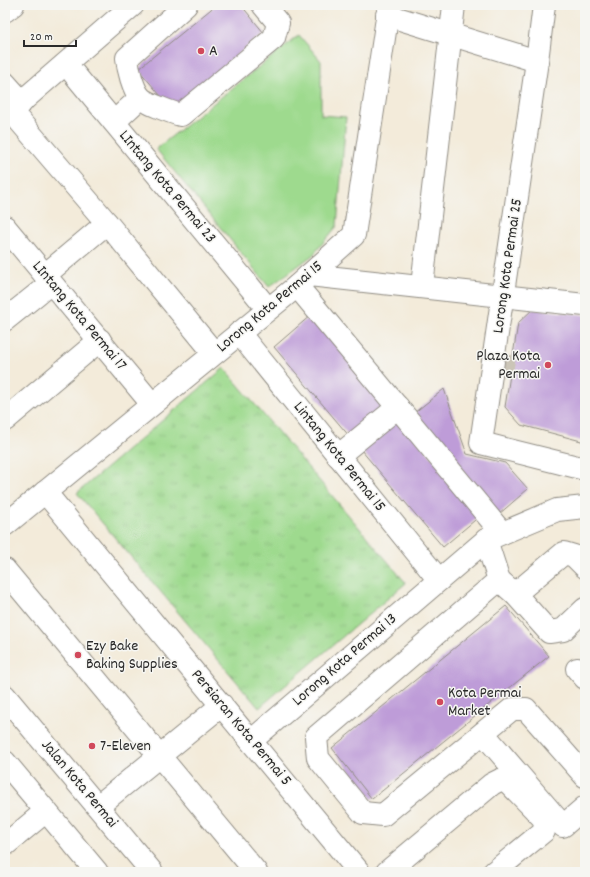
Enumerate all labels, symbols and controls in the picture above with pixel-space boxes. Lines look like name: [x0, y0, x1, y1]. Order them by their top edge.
scale bar: [24, 22, 76, 48]
text: 20 m: [30, 29, 53, 46]
place label: A: [209, 40, 218, 63]
marker: A: [196, 46, 206, 56]
street label: LIntang Kota Permai 23: [113, 125, 221, 249]
street label: Lorong Kota Permai 25: [487, 197, 529, 335]
street label: LIntang Kota Permai 17: [26, 256, 132, 376]
street label: Lorong Kota Permai 15: [212, 256, 328, 358]
place label: Plaza Kota Permai: [476, 345, 540, 386]
marker: Plaza Kota Permai: [543, 360, 553, 370]
street label: Lintang Kota Permai 15: [287, 397, 391, 517]
street label: Lorong Kota Permai 13: [288, 608, 402, 712]
place label: Ezy Bake Baking Supplies: [86, 635, 178, 676]
marker: Ezy Bake Baking Supplies: [73, 650, 83, 660]
street label: Persiaran Kota Permai 5: [185, 665, 297, 791]
place label: Kota Permai Market: [448, 682, 521, 723]
marker: Kota Permai Market: [435, 697, 445, 707]
street label: Jalan Kota Permai: [35, 735, 123, 833]
place label: 7-Eleven: [100, 735, 151, 758]
marker: 7-Eleven: [87, 741, 97, 751]

